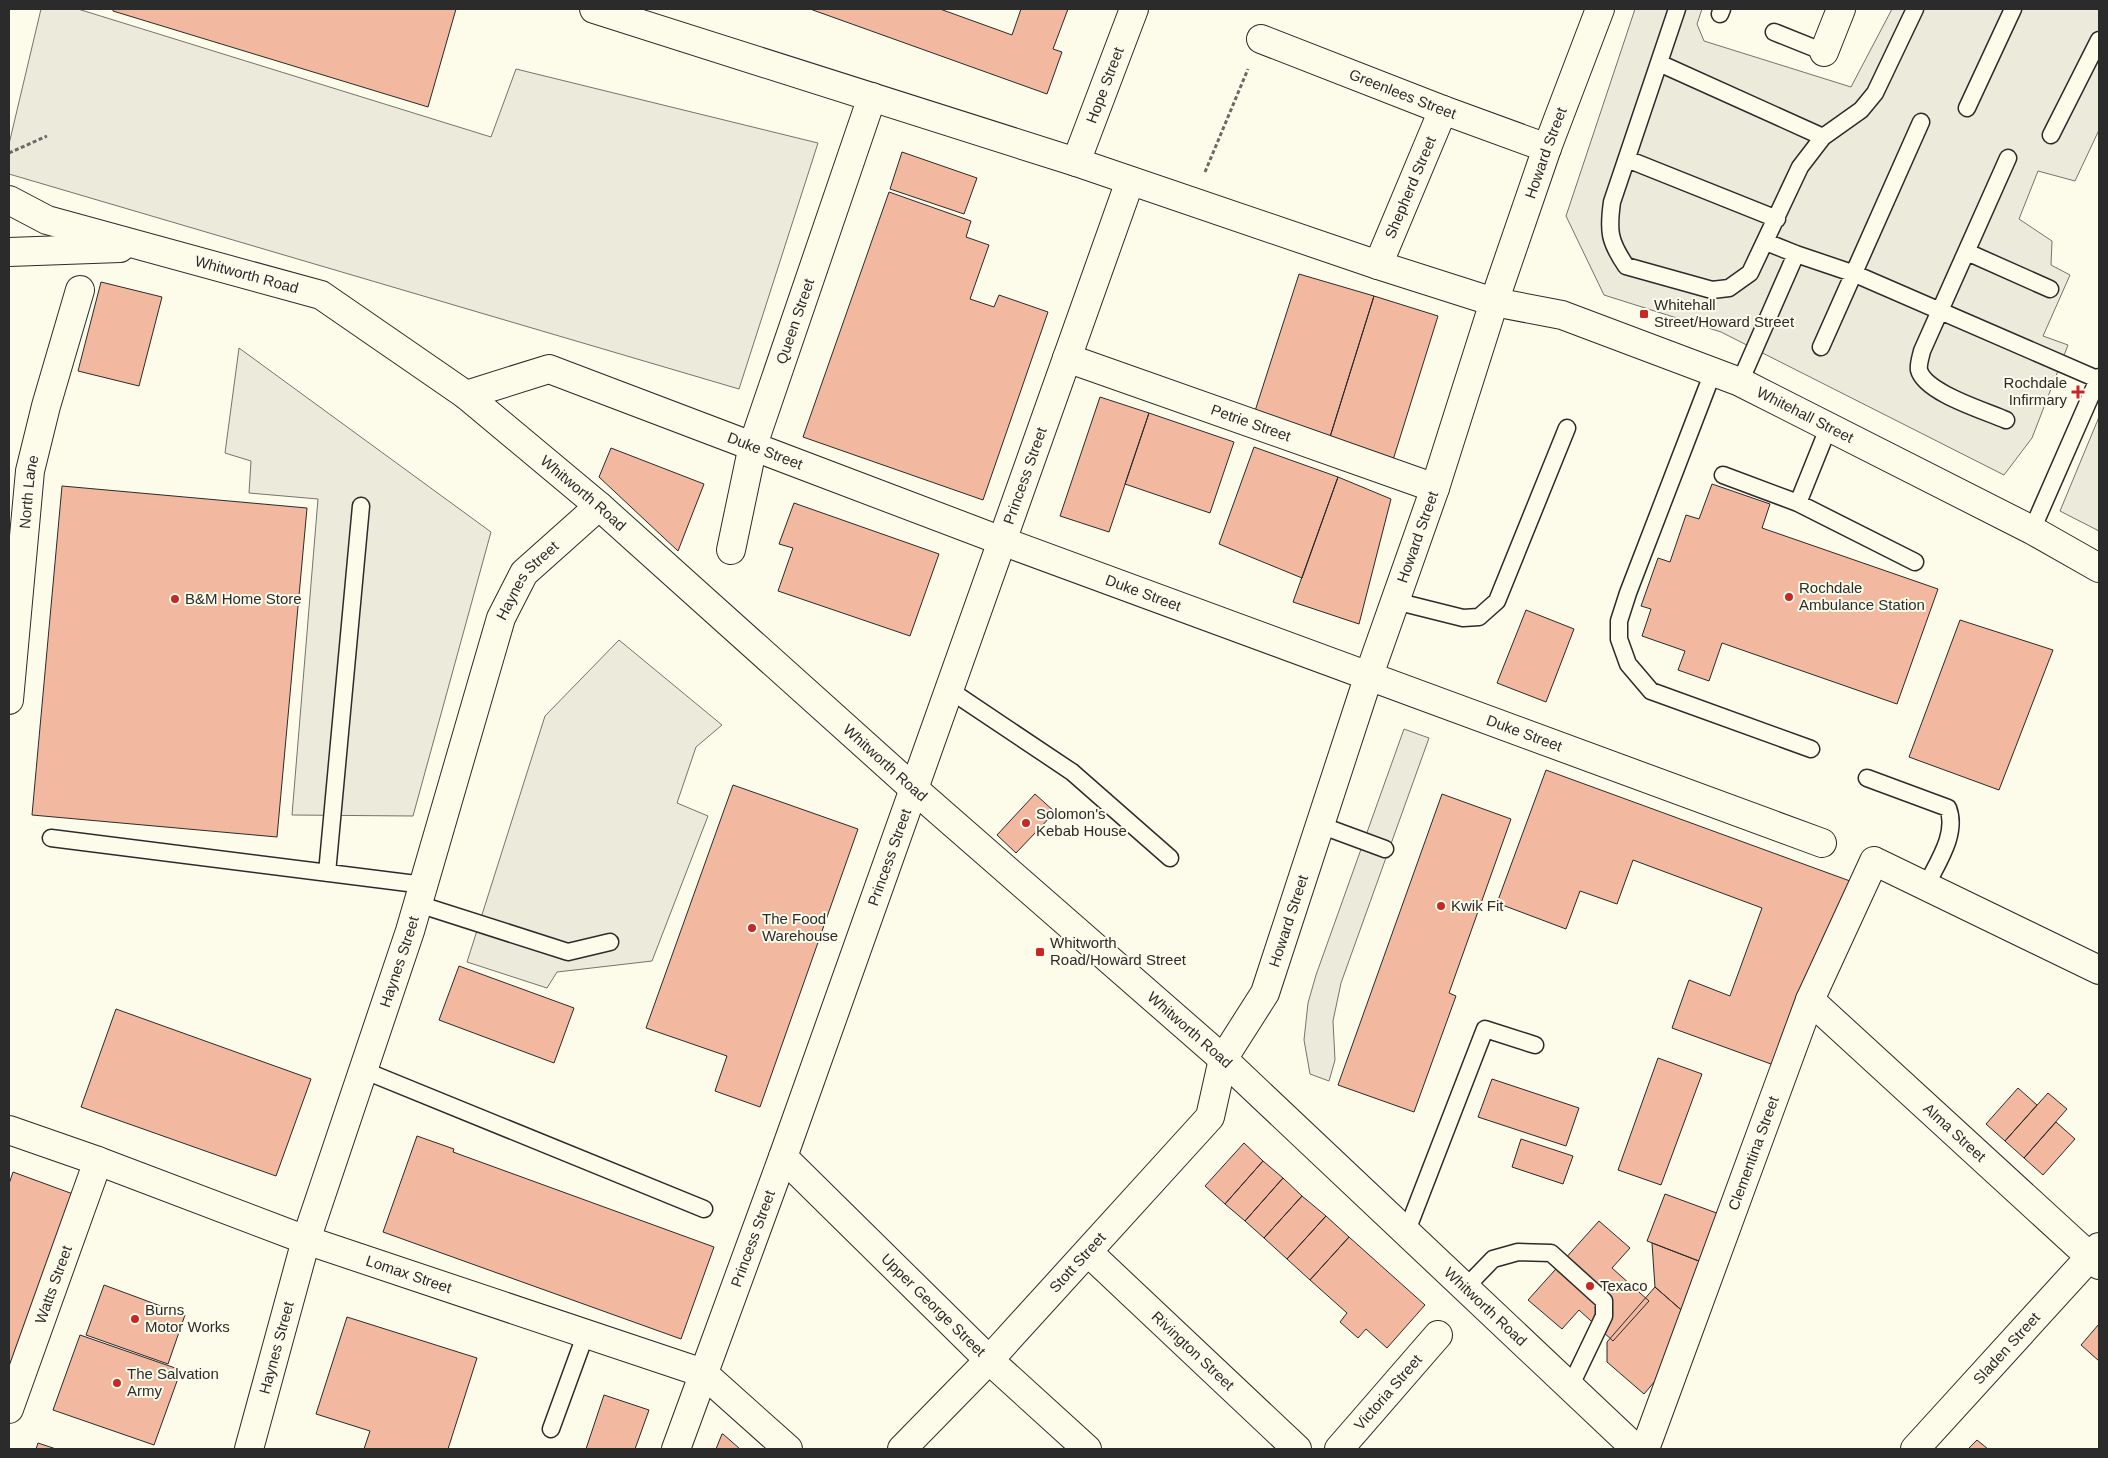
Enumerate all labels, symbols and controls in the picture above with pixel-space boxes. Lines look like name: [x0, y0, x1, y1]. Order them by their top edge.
street label: Hope Street: [1082, 44, 1127, 126]
street label: Greenlees Street: [1347, 65, 1459, 122]
street label: Howard Street: [1521, 104, 1570, 201]
street label: Shepherd Street: [1381, 133, 1439, 241]
street label: Whitworth Road: [193, 252, 301, 296]
street label: Queen Street: [772, 275, 818, 366]
place label: Whitehall Street/Howard Street: [1654, 296, 1795, 330]
marker: Whitehall Street/Howard Street: [1638, 308, 1650, 320]
place label: Rochdale Infirmary: [2004, 374, 2067, 408]
street label: Whitehall Street: [1754, 383, 1857, 446]
marker: Rochdale Infirmary: [2071, 385, 2085, 399]
street label: Petrie Street: [1209, 401, 1294, 445]
street label: Princess Street: [1000, 424, 1050, 526]
street label: Duke Street: [725, 429, 806, 473]
street label: Whitworth Road: [537, 452, 630, 534]
street label: North Lane: [16, 453, 42, 530]
street label: Howard Street: [1393, 488, 1441, 585]
street label: Haynes Street: [492, 537, 562, 623]
street label: Duke Street: [1103, 571, 1184, 614]
place label: Rochdale Ambulance Station: [1799, 579, 1925, 613]
place label: B&M Home Store: [185, 590, 302, 607]
marker: Rochdale Ambulance Station: [1783, 591, 1795, 603]
marker: B&M Home Store: [169, 593, 181, 605]
street label: Duke Street: [1484, 711, 1565, 755]
street label: Whitworth Road: [840, 721, 931, 805]
place label: Solomon's Kebab House: [1036, 805, 1127, 839]
street label: Princess Street: [864, 806, 914, 908]
marker: Solomon's Kebab House: [1020, 817, 1032, 829]
street label: Howard Street: [1265, 872, 1311, 969]
place label: Kwik Fit: [1451, 897, 1504, 914]
marker: Kwik Fit: [1435, 900, 1447, 912]
place label: The Food Warehouse: [762, 910, 838, 944]
street label: Haynes Street: [376, 913, 422, 1010]
marker: The Food Warehouse: [746, 922, 758, 934]
place label: Whitworth Road/Howard Street: [1050, 934, 1187, 968]
marker: Whitworth Road/Howard Street: [1034, 946, 1046, 958]
street label: Whitworth Road: [1144, 988, 1236, 1071]
street label: Clementina Street: [1724, 1093, 1782, 1212]
street label: Alma Street: [1920, 1099, 1990, 1165]
street label: Princess Street: [727, 1187, 778, 1289]
street label: Stott Street: [1046, 1228, 1109, 1296]
street label: Watts Street: [31, 1242, 75, 1326]
street label: Upper George Street: [878, 1250, 990, 1360]
street label: Lomax Street: [364, 1252, 455, 1296]
street label: Whitworth Road: [1441, 1264, 1530, 1349]
place label: Texaco: [1600, 1277, 1648, 1294]
marker: Texaco: [1584, 1280, 1596, 1292]
street label: Haynes Street: [255, 1299, 297, 1396]
place label: Burns Motor Works: [145, 1301, 230, 1335]
street label: Rivington Street: [1148, 1308, 1238, 1394]
street label: Sladen Street: [1969, 1308, 2044, 1387]
marker: Burns Motor Works: [129, 1313, 141, 1325]
street label: Victoria Street: [1351, 1350, 1426, 1433]
place label: The Salvation Army: [127, 1365, 219, 1399]
marker: The Salvation Army: [111, 1377, 123, 1389]

